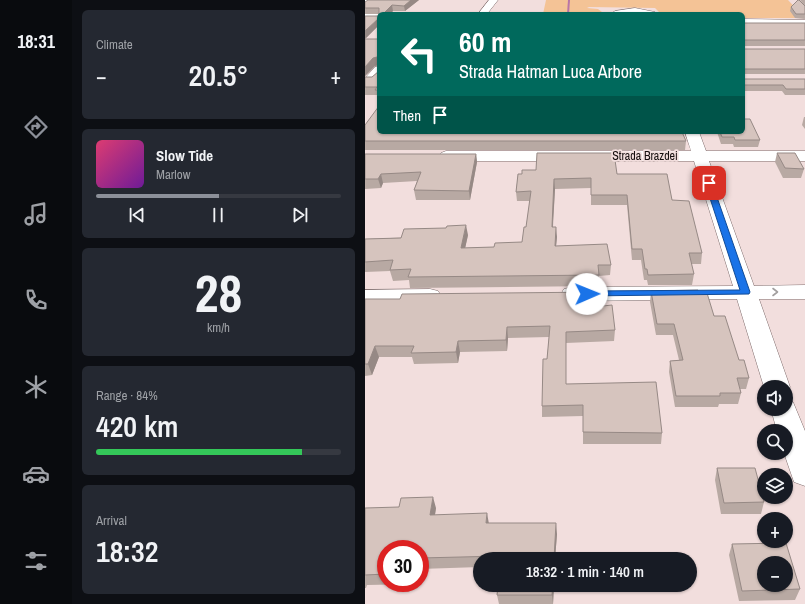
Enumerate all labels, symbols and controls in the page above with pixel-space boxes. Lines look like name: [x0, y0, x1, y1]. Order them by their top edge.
text: 60 m: [459, 23, 511, 61]
icon: left: [393, 28, 445, 80]
text: 18:31: [17, 29, 55, 54]
text: Climate: [96, 36, 133, 53]
text: 20.5°: [189, 55, 248, 95]
text: Strada Hatman Luca Arbore: [459, 59, 642, 84]
text: −: [96, 61, 107, 91]
text: +: [330, 61, 341, 91]
icon: arrive: [429, 104, 451, 126]
text: Then: [393, 105, 421, 126]
icon: directions: [22, 113, 50, 141]
text: Slow Tide: [156, 145, 213, 166]
street label: Strada Brazdei: [612, 148, 678, 164]
text: Marlow: [156, 166, 190, 183]
pin: [692, 166, 726, 200]
icon: arrive: [698, 172, 720, 194]
icon: music: [22, 200, 50, 228]
icon: previous: [126, 204, 148, 226]
icon: pause: [207, 204, 229, 226]
icon: next: [289, 204, 311, 226]
text: 28: [195, 258, 242, 328]
position arrow: [566, 273, 608, 315]
icon: phone: [22, 286, 50, 314]
one-way arrow: [772, 288, 778, 296]
text: km/h: [207, 319, 230, 336]
icon: climate: [22, 373, 50, 401]
map controls: [757, 380, 793, 592]
button: sound: [757, 380, 793, 416]
text: Range · 84%: [96, 387, 158, 404]
text: 420 km: [96, 406, 178, 446]
button: search: [757, 424, 793, 460]
icon: car: [22, 460, 50, 488]
button: layers: [757, 468, 793, 504]
text: Arrival: [96, 512, 127, 529]
button: +: [757, 512, 793, 548]
text: 18:32: [96, 531, 158, 571]
speed limit sign: 30: [377, 540, 429, 592]
icon: filters: [22, 547, 50, 575]
button: −: [757, 556, 793, 592]
text: 18:32 · 1 min · 140 m: [526, 561, 644, 582]

